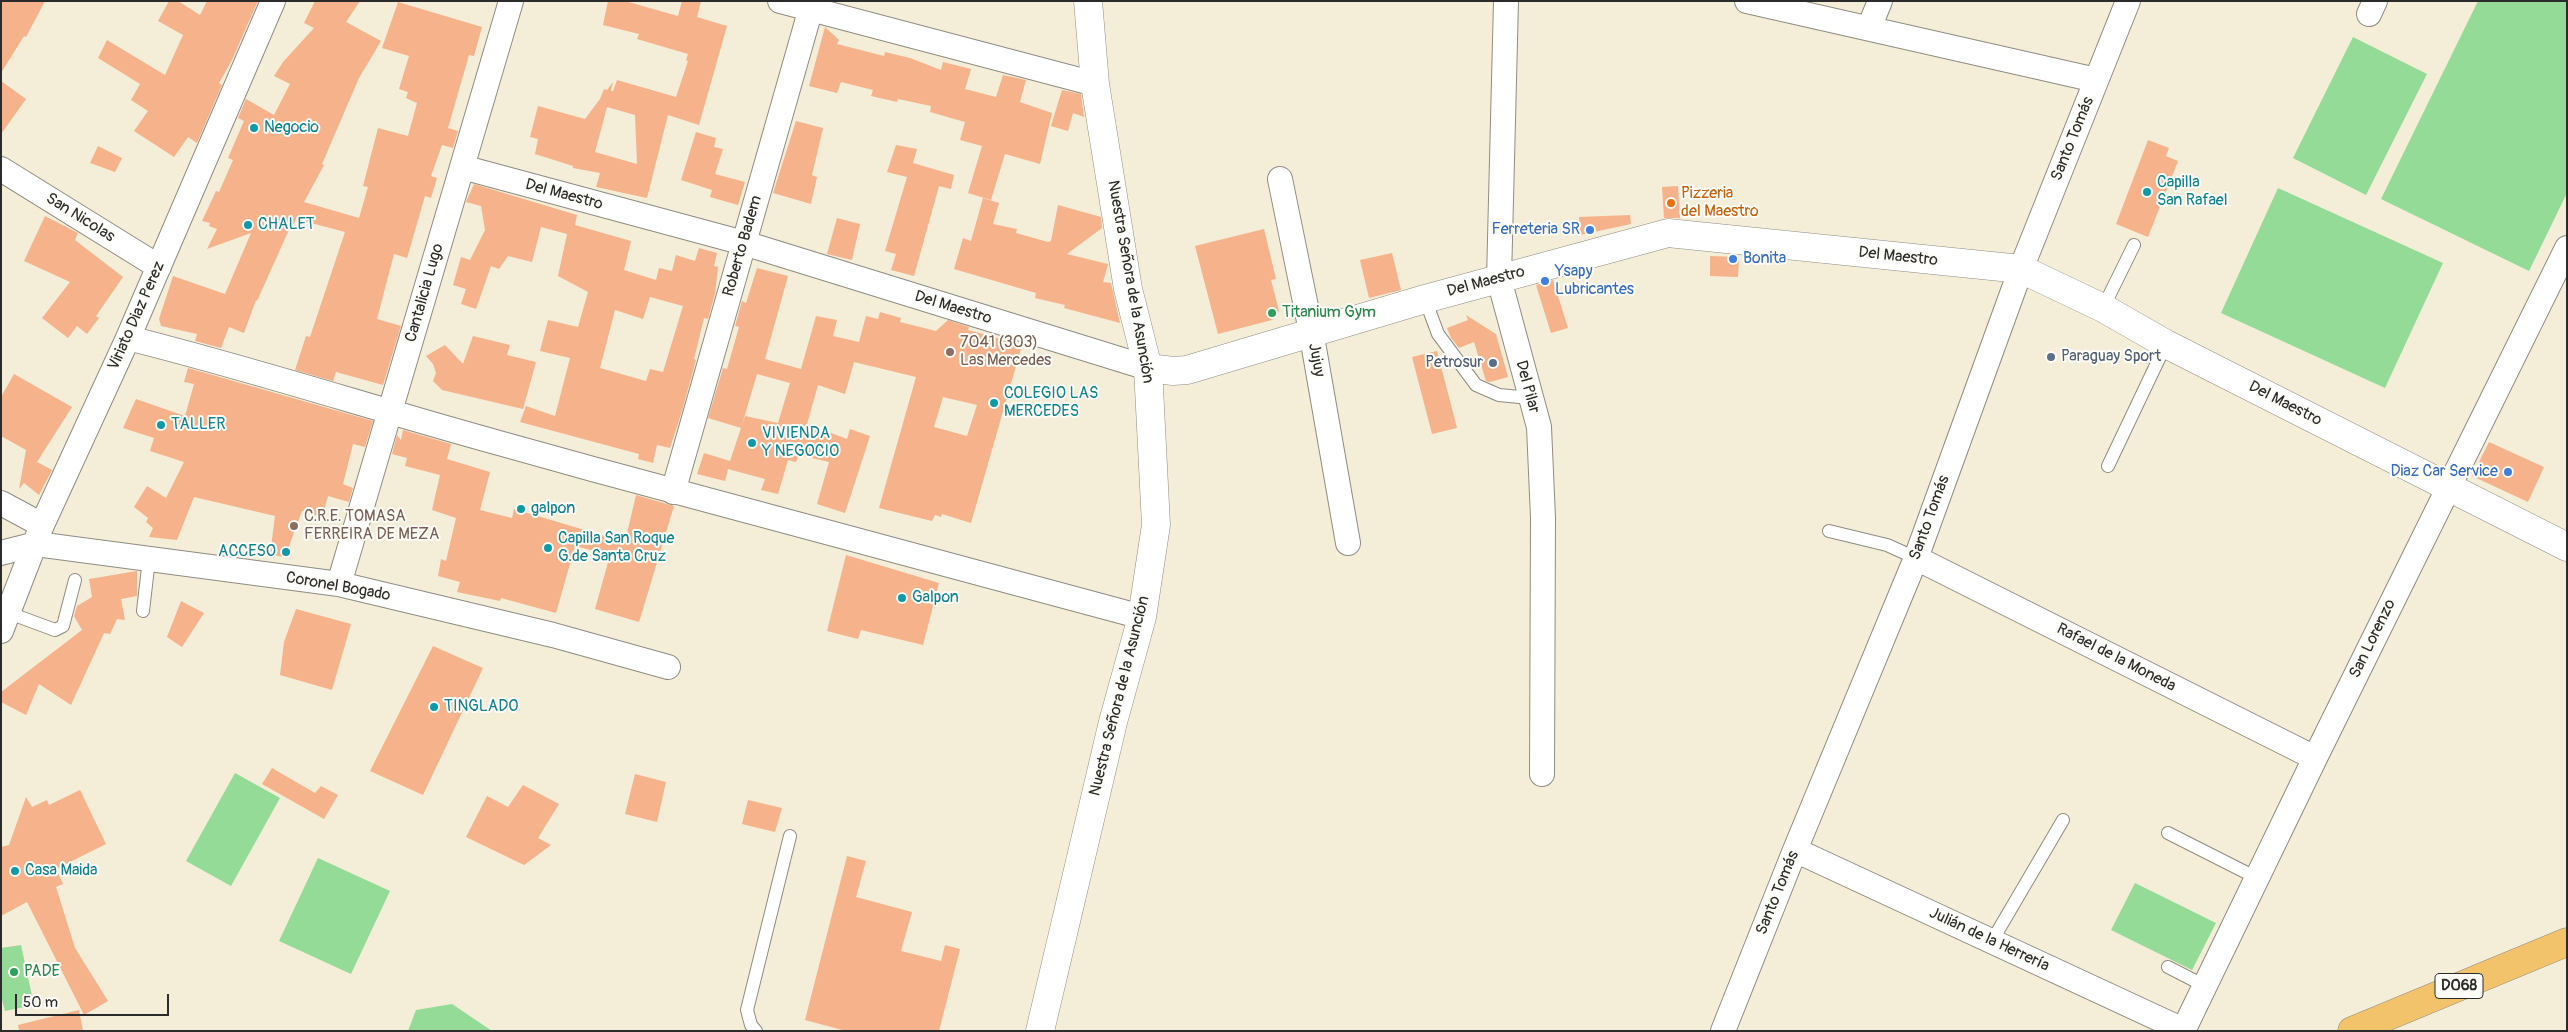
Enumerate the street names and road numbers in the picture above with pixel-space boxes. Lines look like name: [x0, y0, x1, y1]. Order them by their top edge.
street label: Santo Tomás: [2047, 94, 2099, 184]
street label: Del Maestro: [523, 175, 605, 215]
street label: Nuestra Señora de la Asunción: [1103, 179, 1157, 385]
street label: San Nicolas: [42, 189, 118, 247]
street label: Roberto Badem: [719, 193, 767, 299]
street label: Cantalicia Lugo: [402, 241, 448, 345]
street label: Del Maestro: [1857, 243, 1939, 271]
street label: Viriato Diaz Perez: [104, 259, 170, 373]
street label: Del Maestro: [1445, 262, 1527, 302]
street label: Del Maestro: [912, 287, 994, 329]
street label: Jujuy: [1304, 342, 1328, 378]
street label: Del Pilar: [1511, 359, 1543, 415]
street label: Del Maestro: [2245, 377, 2325, 431]
street label: Santo Tomás: [1906, 473, 1954, 563]
street label: Coronel Bogado: [284, 568, 392, 606]
street label: Nuestra Señora de la Asunción: [1086, 594, 1154, 798]
street label: San Lorenzo: [2346, 596, 2400, 682]
street label: Rafael de la Moneda: [2053, 620, 2179, 696]
street label: Santo Tomás: [1752, 848, 1804, 938]
street label: Julián de la Herrería: [1926, 904, 2052, 976]
road number: D068: [2435, 974, 2483, 998]

